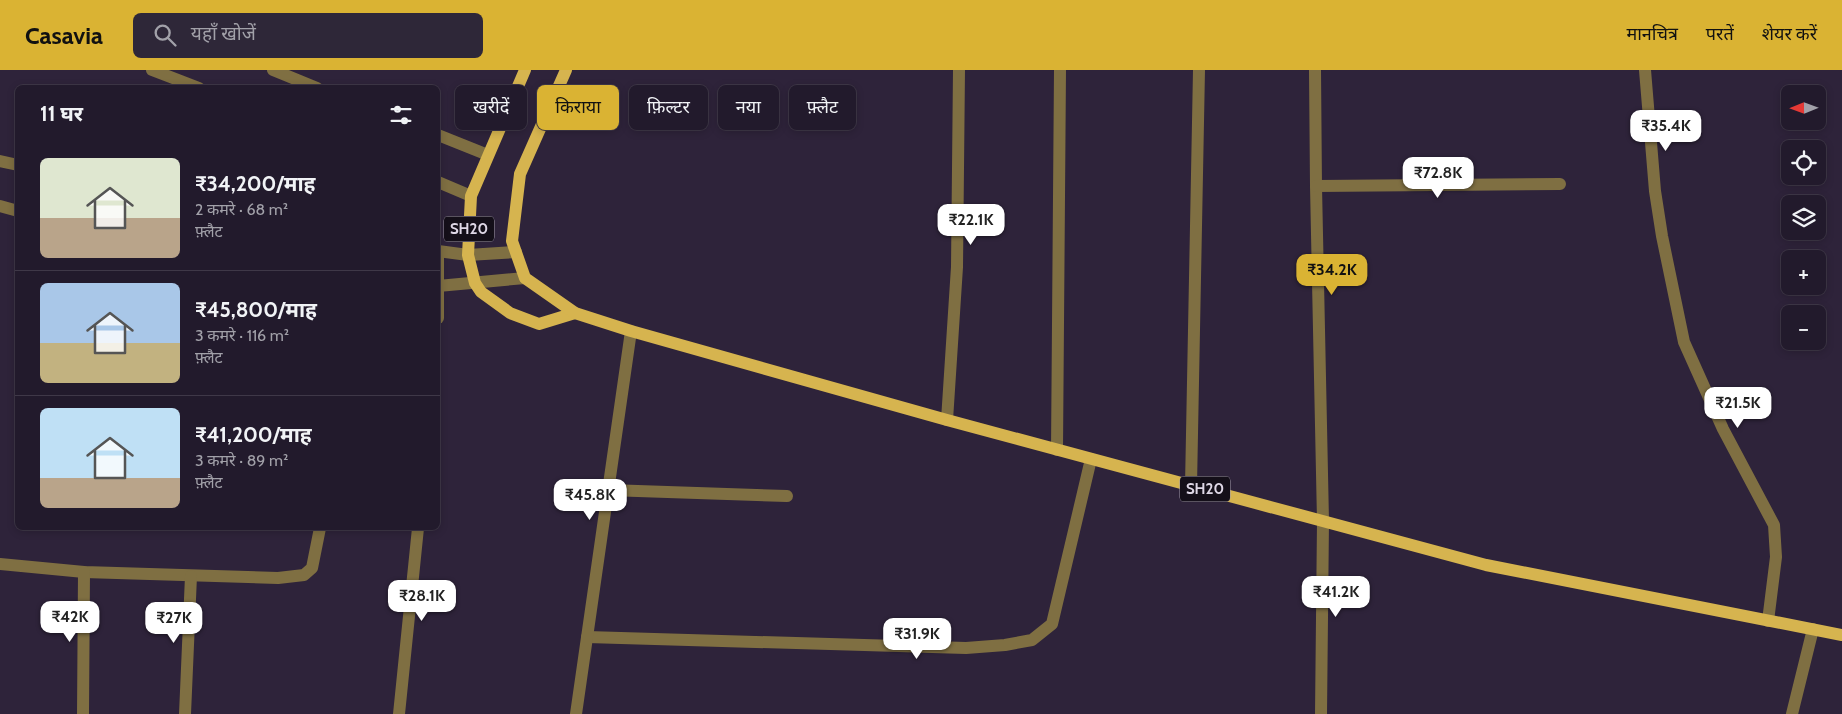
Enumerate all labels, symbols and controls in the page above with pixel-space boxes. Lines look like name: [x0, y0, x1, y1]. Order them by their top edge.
search box: [133, 13, 483, 58]
text: Casavia: [25, 21, 103, 50]
icon: search: [151, 21, 179, 49]
text: यहाँ खोजें: [191, 22, 256, 45]
text: मानचित्र: [1626, 23, 1678, 45]
text: परतें: [1706, 23, 1734, 45]
text: शेयर करें: [1762, 23, 1817, 45]
chip: खरीदें: [455, 85, 527, 130]
chip: किराया: [537, 85, 619, 130]
chip: फ़िल्टर: [629, 85, 708, 130]
chip: नया: [718, 85, 779, 130]
chip: फ़्लैट: [789, 85, 856, 130]
north arrow: [1781, 85, 1826, 130]
map controls: [1781, 85, 1826, 350]
text: 11 घर: [40, 101, 83, 126]
icon: filters: [387, 101, 415, 129]
pin: ₹35.4K: [1625, 109, 1707, 152]
text: ₹35.4K: [1641, 116, 1691, 135]
button: locate: [1781, 140, 1826, 185]
pin: ₹72.8K: [1397, 156, 1479, 199]
text: ₹72.8K: [1414, 163, 1462, 182]
text: ₹34,200/माह: [195, 171, 315, 196]
icon: home: [80, 178, 140, 238]
button: layers: [1781, 195, 1826, 240]
text: 2 कमरे · 68 m²: [195, 200, 288, 219]
pin: ₹22.1K: [930, 204, 1012, 246]
text: ₹22.1K: [949, 210, 993, 229]
road number: SH20: [444, 216, 494, 242]
text: फ़्लैट: [195, 222, 223, 241]
button: +: [1781, 250, 1826, 295]
pin: ₹34.2K: [1291, 254, 1373, 296]
text: ₹34.2K: [1307, 260, 1357, 279]
text: ₹45,800/माह: [195, 297, 317, 322]
icon: home: [80, 303, 140, 363]
button: −: [1781, 305, 1826, 350]
text: 3 कमरे · 116 m²: [195, 326, 289, 345]
text: फ़्लैट: [195, 348, 223, 367]
pin: ₹21.5K: [1697, 386, 1779, 429]
text: ₹21.5K: [1715, 393, 1761, 412]
text: ₹41,200/माह: [195, 422, 312, 447]
icon: home: [80, 428, 140, 488]
text: 3 कमरे · 89 m²: [195, 451, 288, 470]
text: फ़्लैट: [195, 473, 223, 492]
road number: SH20: [1180, 476, 1230, 502]
pin: ₹45.8K: [549, 478, 631, 521]
text: ₹45.8K: [565, 485, 615, 504]
pin: ₹41.2K: [1295, 576, 1377, 618]
pin: ₹28.1K: [381, 580, 463, 622]
text: ₹41.2K: [1313, 582, 1359, 601]
text: ₹28.1K: [399, 586, 445, 605]
pin: ₹42K: [40, 600, 100, 643]
pin: ₹27K: [144, 602, 204, 644]
text: ₹42K: [51, 607, 89, 626]
text: ₹27K: [156, 608, 192, 627]
pin: ₹31.9K: [876, 618, 958, 660]
text: ₹31.9K: [894, 624, 940, 643]

